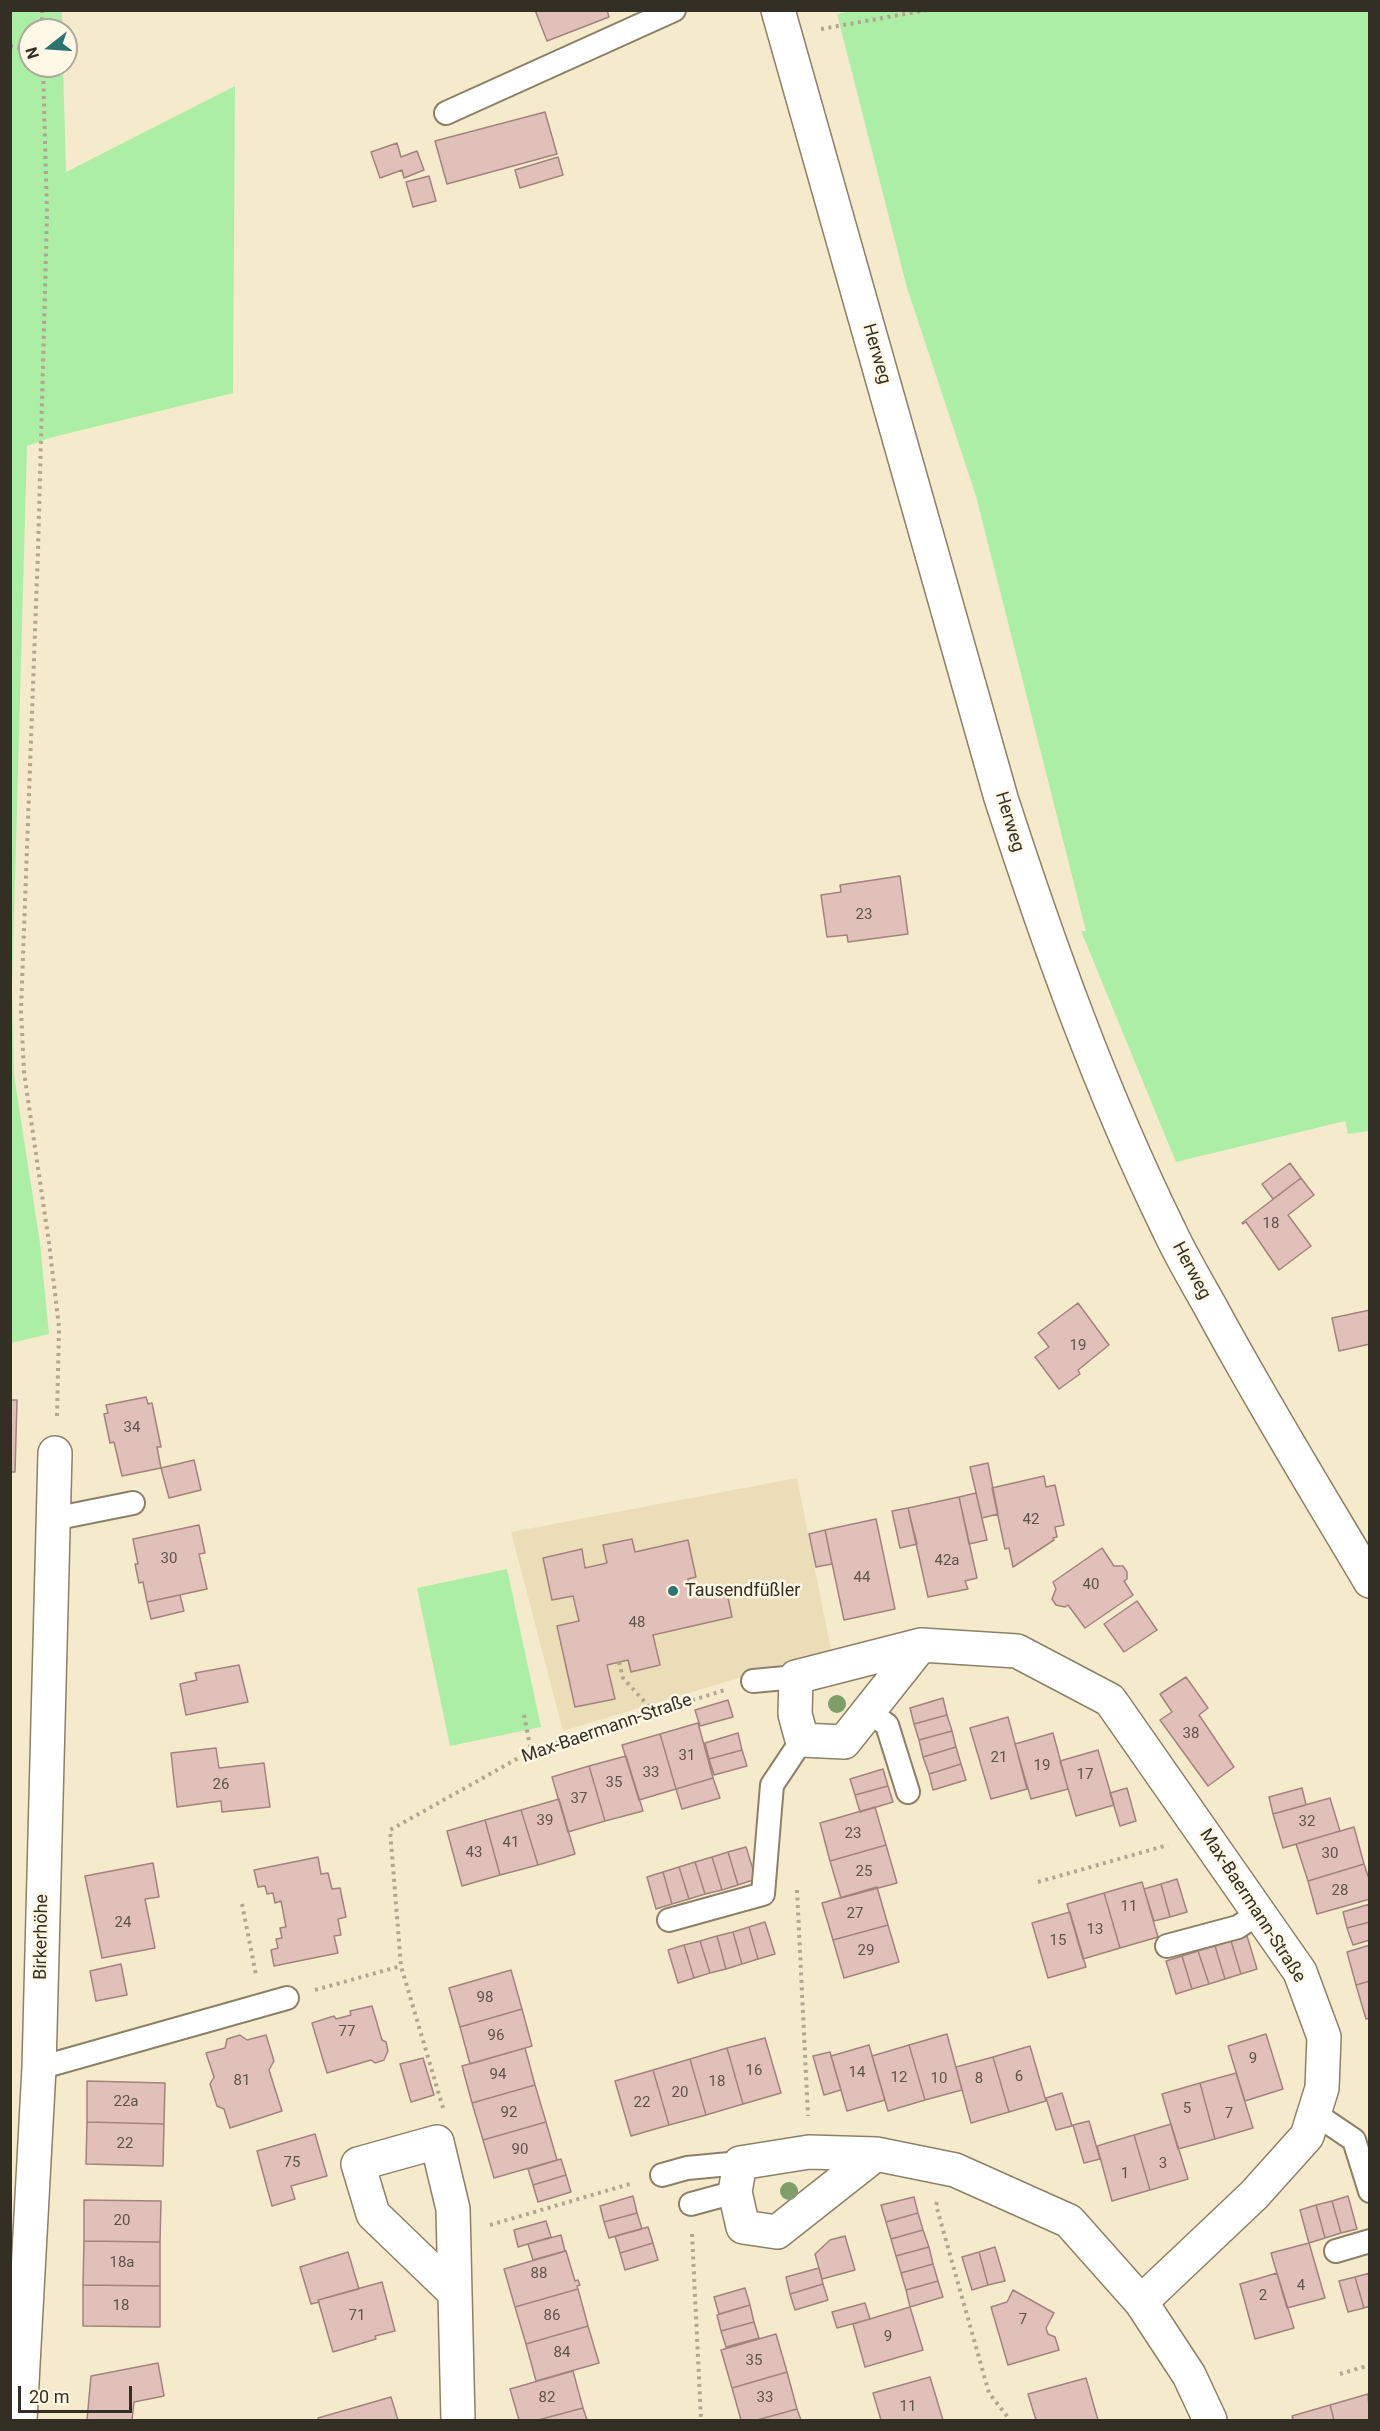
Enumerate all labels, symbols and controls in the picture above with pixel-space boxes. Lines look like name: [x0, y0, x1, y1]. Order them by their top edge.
north arrow: [18, 18, 78, 78]
text: N: [21, 45, 43, 61]
street label: Herweg: [857, 321, 895, 387]
street label: Herweg: [990, 789, 1028, 855]
house number: 23: [856, 906, 872, 924]
house number: 18: [1263, 1215, 1279, 1233]
street label: Herweg: [1167, 1239, 1215, 1303]
house number: 19: [1070, 1337, 1086, 1355]
house number: 34: [124, 1419, 140, 1437]
house number: 42: [1023, 1511, 1039, 1529]
house number: 30: [161, 1550, 177, 1568]
house number: 42a: [934, 1552, 960, 1570]
house number: 44: [854, 1569, 870, 1587]
house number: 40: [1083, 1576, 1099, 1594]
place label: Tausendfüßler: [685, 1580, 800, 1602]
marker: Tausendfüßler: [666, 1584, 680, 1598]
house number: 48: [629, 1614, 645, 1632]
street label: Max-Baermann-Straße: [519, 1690, 695, 1768]
house number: 38: [1183, 1725, 1199, 1743]
house number: 31: [679, 1747, 695, 1765]
house number: 21: [991, 1749, 1007, 1767]
house number: 19: [1034, 1757, 1050, 1775]
house number: 33: [643, 1764, 659, 1782]
house number: 17: [1077, 1766, 1093, 1784]
house number: 35: [606, 1774, 622, 1792]
house number: 26: [213, 1776, 229, 1794]
house number: 37: [571, 1790, 587, 1808]
house number: 39: [537, 1812, 553, 1830]
house number: 32: [1299, 1813, 1315, 1831]
house number: 23: [845, 1825, 861, 1843]
street label: Max-Baermann-Straße: [1194, 1825, 1310, 1987]
house number: 41: [503, 1834, 519, 1852]
house number: 43: [466, 1844, 482, 1862]
house number: 30: [1322, 1845, 1338, 1863]
house number: 25: [856, 1863, 872, 1881]
house number: 28: [1332, 1882, 1348, 1900]
street label: Birkerhöhe: [30, 1894, 54, 1980]
house number: 11: [1121, 1898, 1137, 1916]
house number: 27: [847, 1905, 863, 1923]
house number: 24: [115, 1914, 131, 1932]
house number: 13: [1087, 1921, 1103, 1939]
house number: 15: [1050, 1932, 1066, 1950]
house number: 29: [858, 1942, 874, 1960]
house number: 98: [477, 1989, 493, 2007]
house number: 77: [339, 2023, 355, 2041]
house number: 96: [488, 2027, 504, 2045]
house number: 9: [1249, 2050, 1257, 2068]
house number: 16: [746, 2062, 762, 2080]
house number: 14: [849, 2064, 865, 2082]
house number: 94: [490, 2066, 506, 2084]
house number: 6: [1015, 2068, 1023, 2086]
house number: 12: [891, 2069, 907, 2087]
house number: 10: [931, 2070, 947, 2088]
house number: 8: [975, 2070, 983, 2088]
house number: 81: [234, 2072, 250, 2090]
house number: 18: [709, 2073, 725, 2091]
house number: 20: [672, 2084, 688, 2102]
house number: 22a: [113, 2093, 139, 2111]
house number: 22: [634, 2094, 650, 2112]
house number: 5: [1183, 2100, 1191, 2118]
house number: 92: [501, 2104, 517, 2122]
house number: 7: [1225, 2105, 1233, 2123]
house number: 22: [117, 2135, 133, 2153]
house number: 90: [512, 2141, 528, 2159]
house number: 75: [284, 2154, 300, 2172]
house number: 3: [1159, 2155, 1167, 2173]
house number: 1: [1121, 2165, 1129, 2183]
house number: 20: [114, 2212, 130, 2230]
house number: 18a: [109, 2254, 135, 2272]
house number: 88: [531, 2265, 547, 2283]
house number: 4: [1297, 2277, 1305, 2295]
house number: 2: [1259, 2287, 1267, 2305]
house number: 18: [113, 2297, 129, 2315]
house number: 71: [349, 2307, 365, 2325]
house number: 86: [544, 2307, 560, 2325]
house number: 7: [1019, 2311, 1027, 2329]
house number: 9: [884, 2328, 892, 2346]
house number: 84: [554, 2344, 570, 2362]
house number: 35: [746, 2352, 762, 2370]
scale bar: [21, 2374, 135, 2412]
text: 20 m: [29, 2386, 69, 2407]
house number: 82: [539, 2389, 555, 2407]
house number: 33: [757, 2389, 773, 2407]
house number: 11: [900, 2398, 916, 2416]

